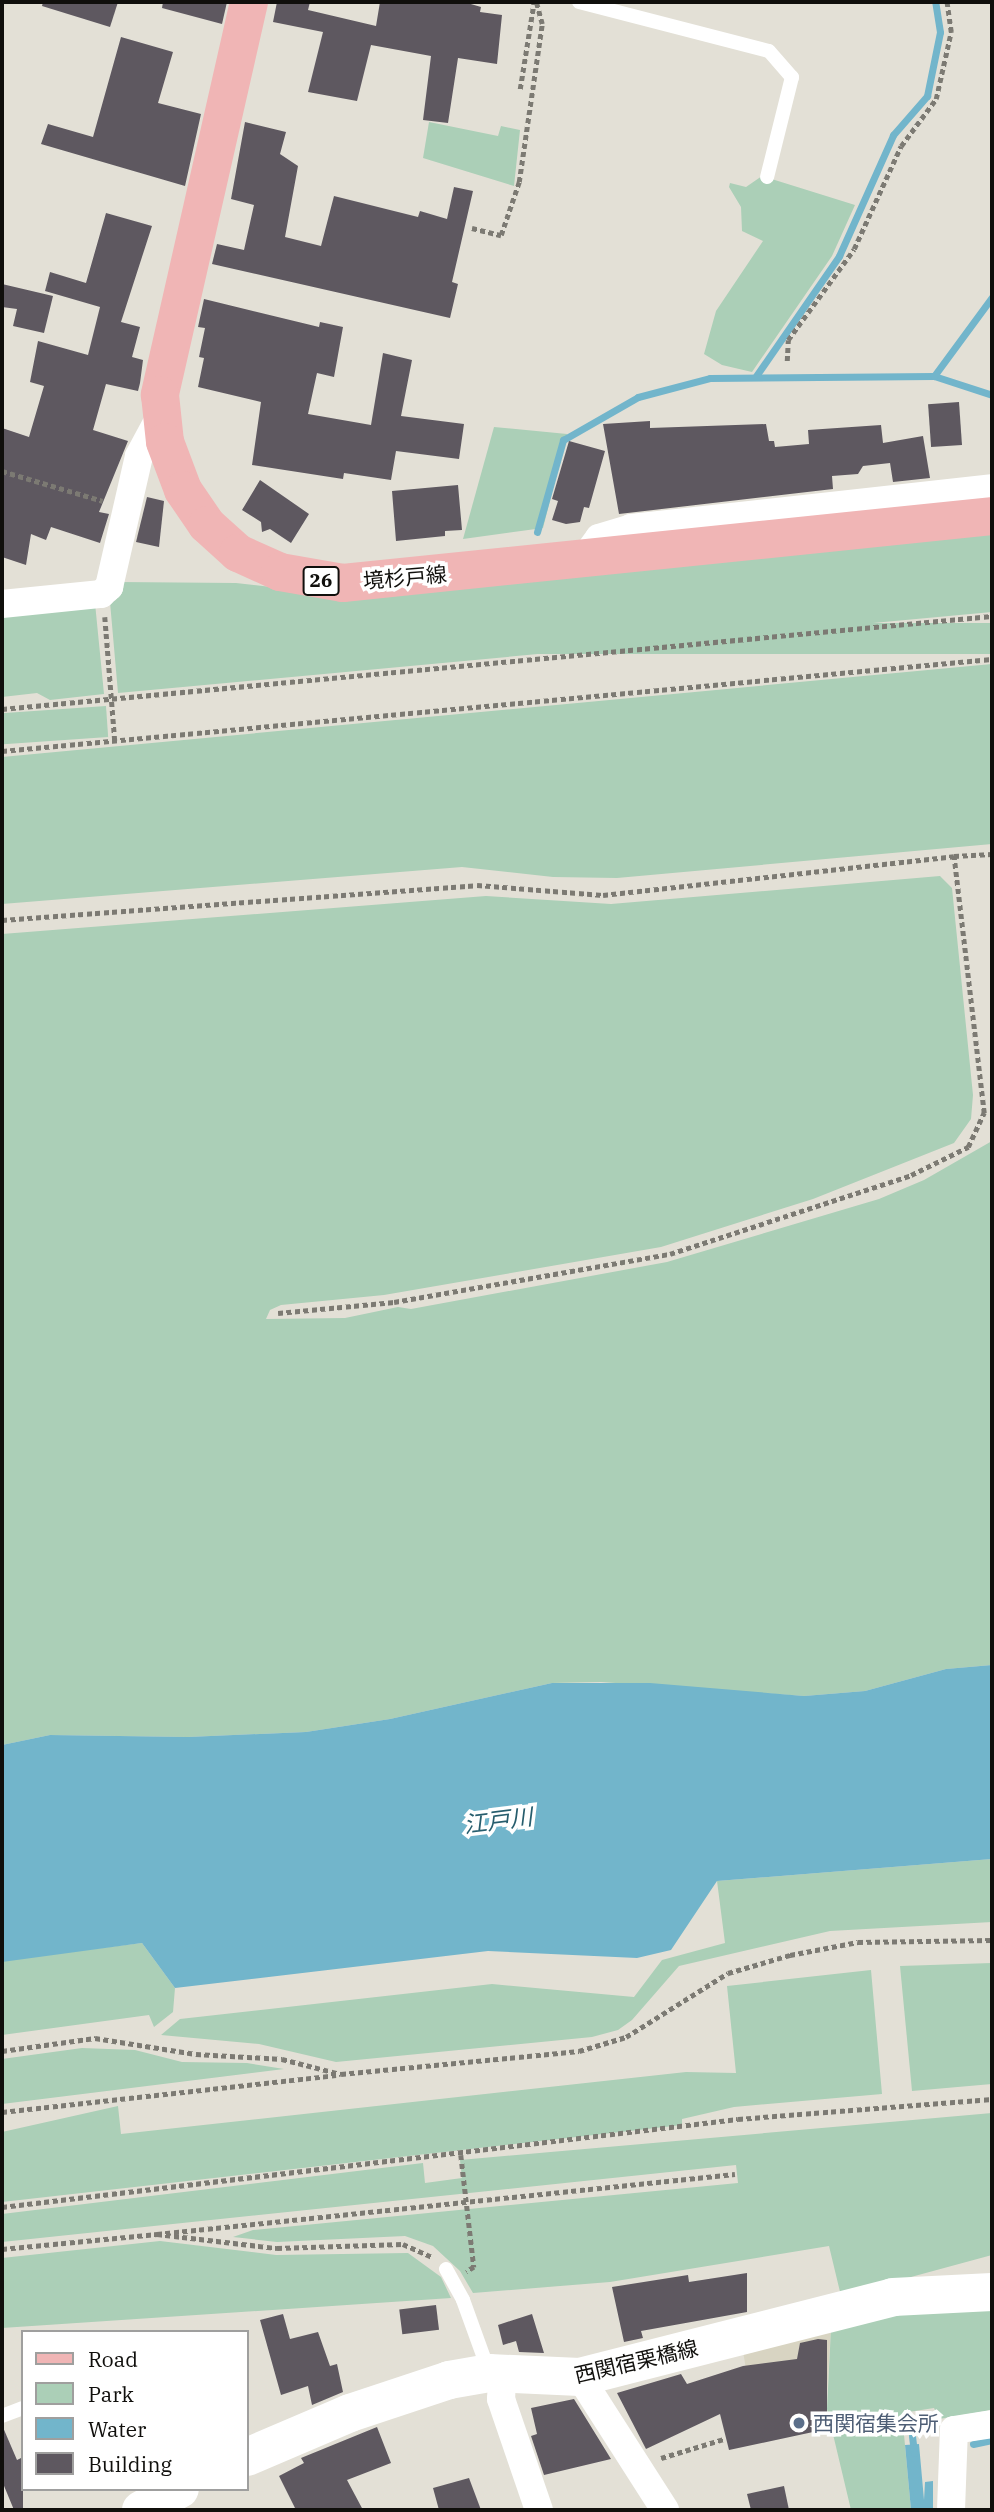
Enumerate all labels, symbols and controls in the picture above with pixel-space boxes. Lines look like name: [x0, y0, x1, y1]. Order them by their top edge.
street label: 境杉戸線: [362, 561, 448, 593]
road number: 26: [302, 566, 340, 596]
water label: 江戸川: [462, 1802, 534, 1838]
legend: [21, 2330, 248, 2491]
street label: 西関宿栗橋線: [572, 2335, 700, 2387]
text: Road: [88, 2345, 138, 2373]
text: Park: [88, 2380, 134, 2408]
place label: 西関宿集会所: [813, 2410, 939, 2436]
text: Water: [88, 2415, 146, 2443]
marker: 西関宿集会所: [791, 2415, 807, 2431]
text: Building: [88, 2450, 172, 2478]

